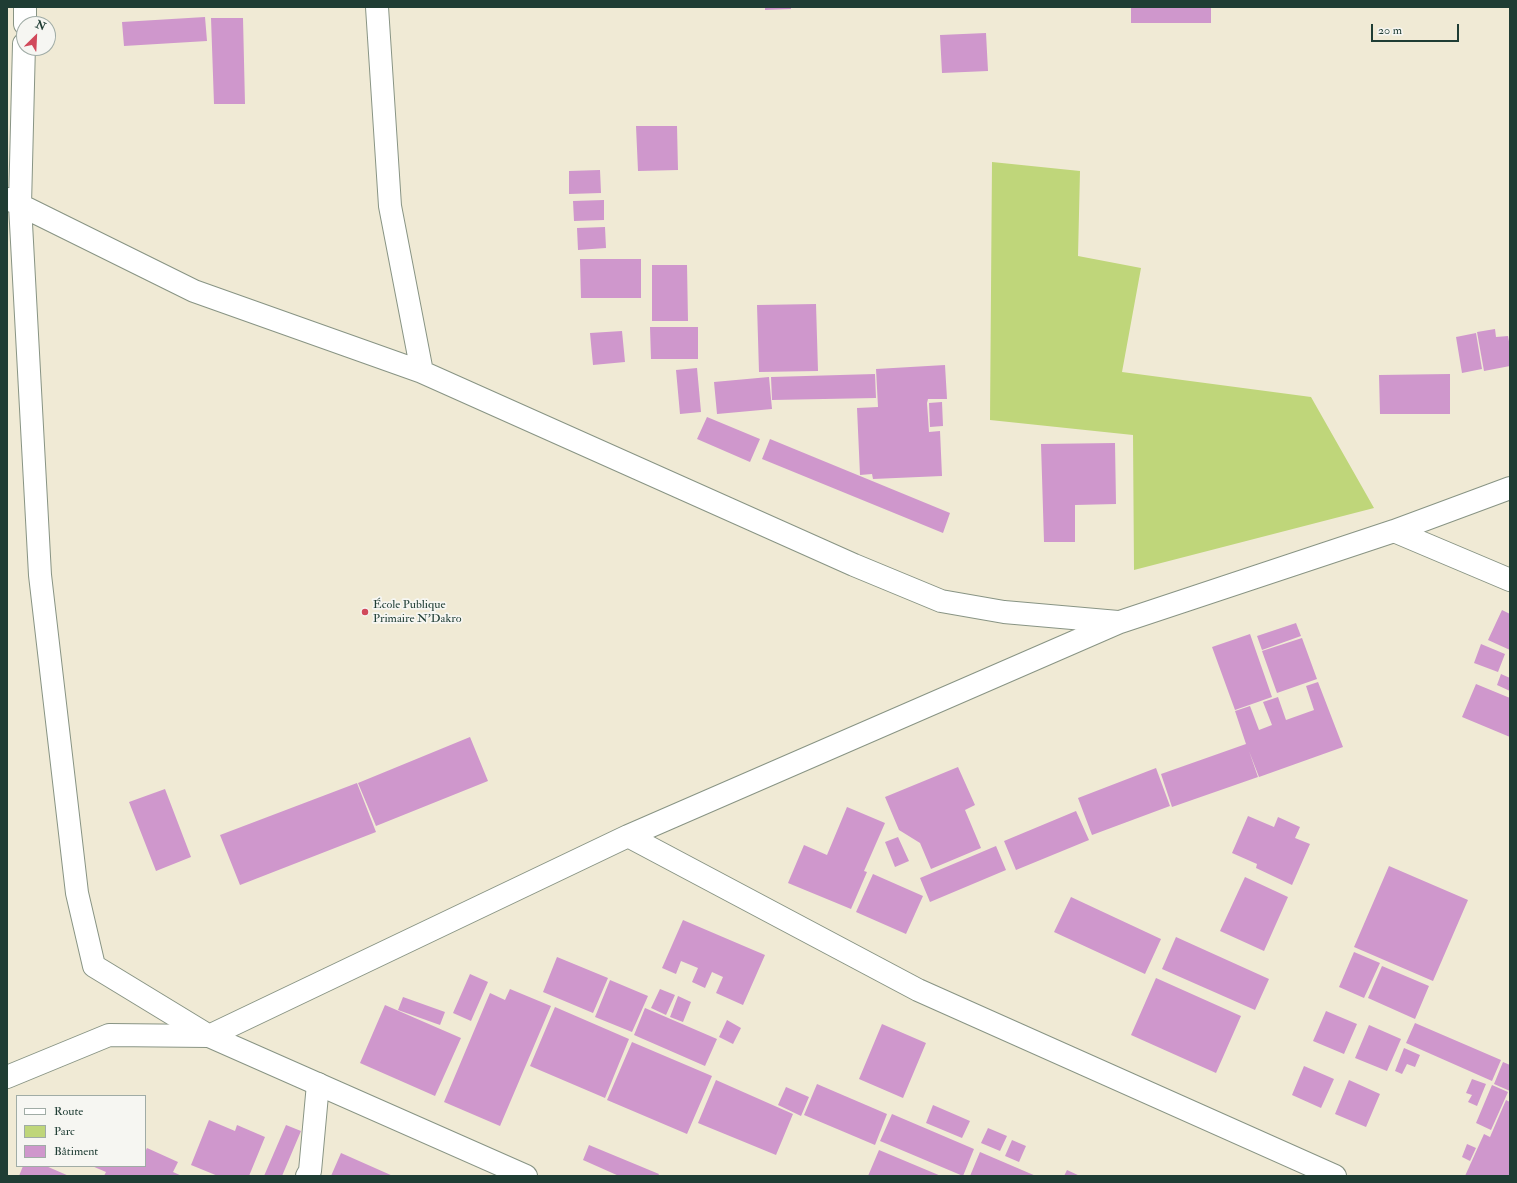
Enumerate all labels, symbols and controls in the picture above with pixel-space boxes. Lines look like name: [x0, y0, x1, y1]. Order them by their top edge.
north arrow: [16, 16, 56, 56]
scale bar: [1373, 16, 1461, 42]
text: N: [34, 18, 48, 33]
text: 20 m: [1378, 23, 1402, 38]
place label: École Publique Primaire N'Dakro: [373, 598, 461, 626]
marker: École Publique Primaire N'Dakro: [360, 607, 370, 617]
legend: [16, 1095, 146, 1167]
text: Route: [54, 1104, 83, 1119]
text: Parc: [54, 1124, 75, 1139]
text: Bâtiment: [54, 1144, 98, 1159]

